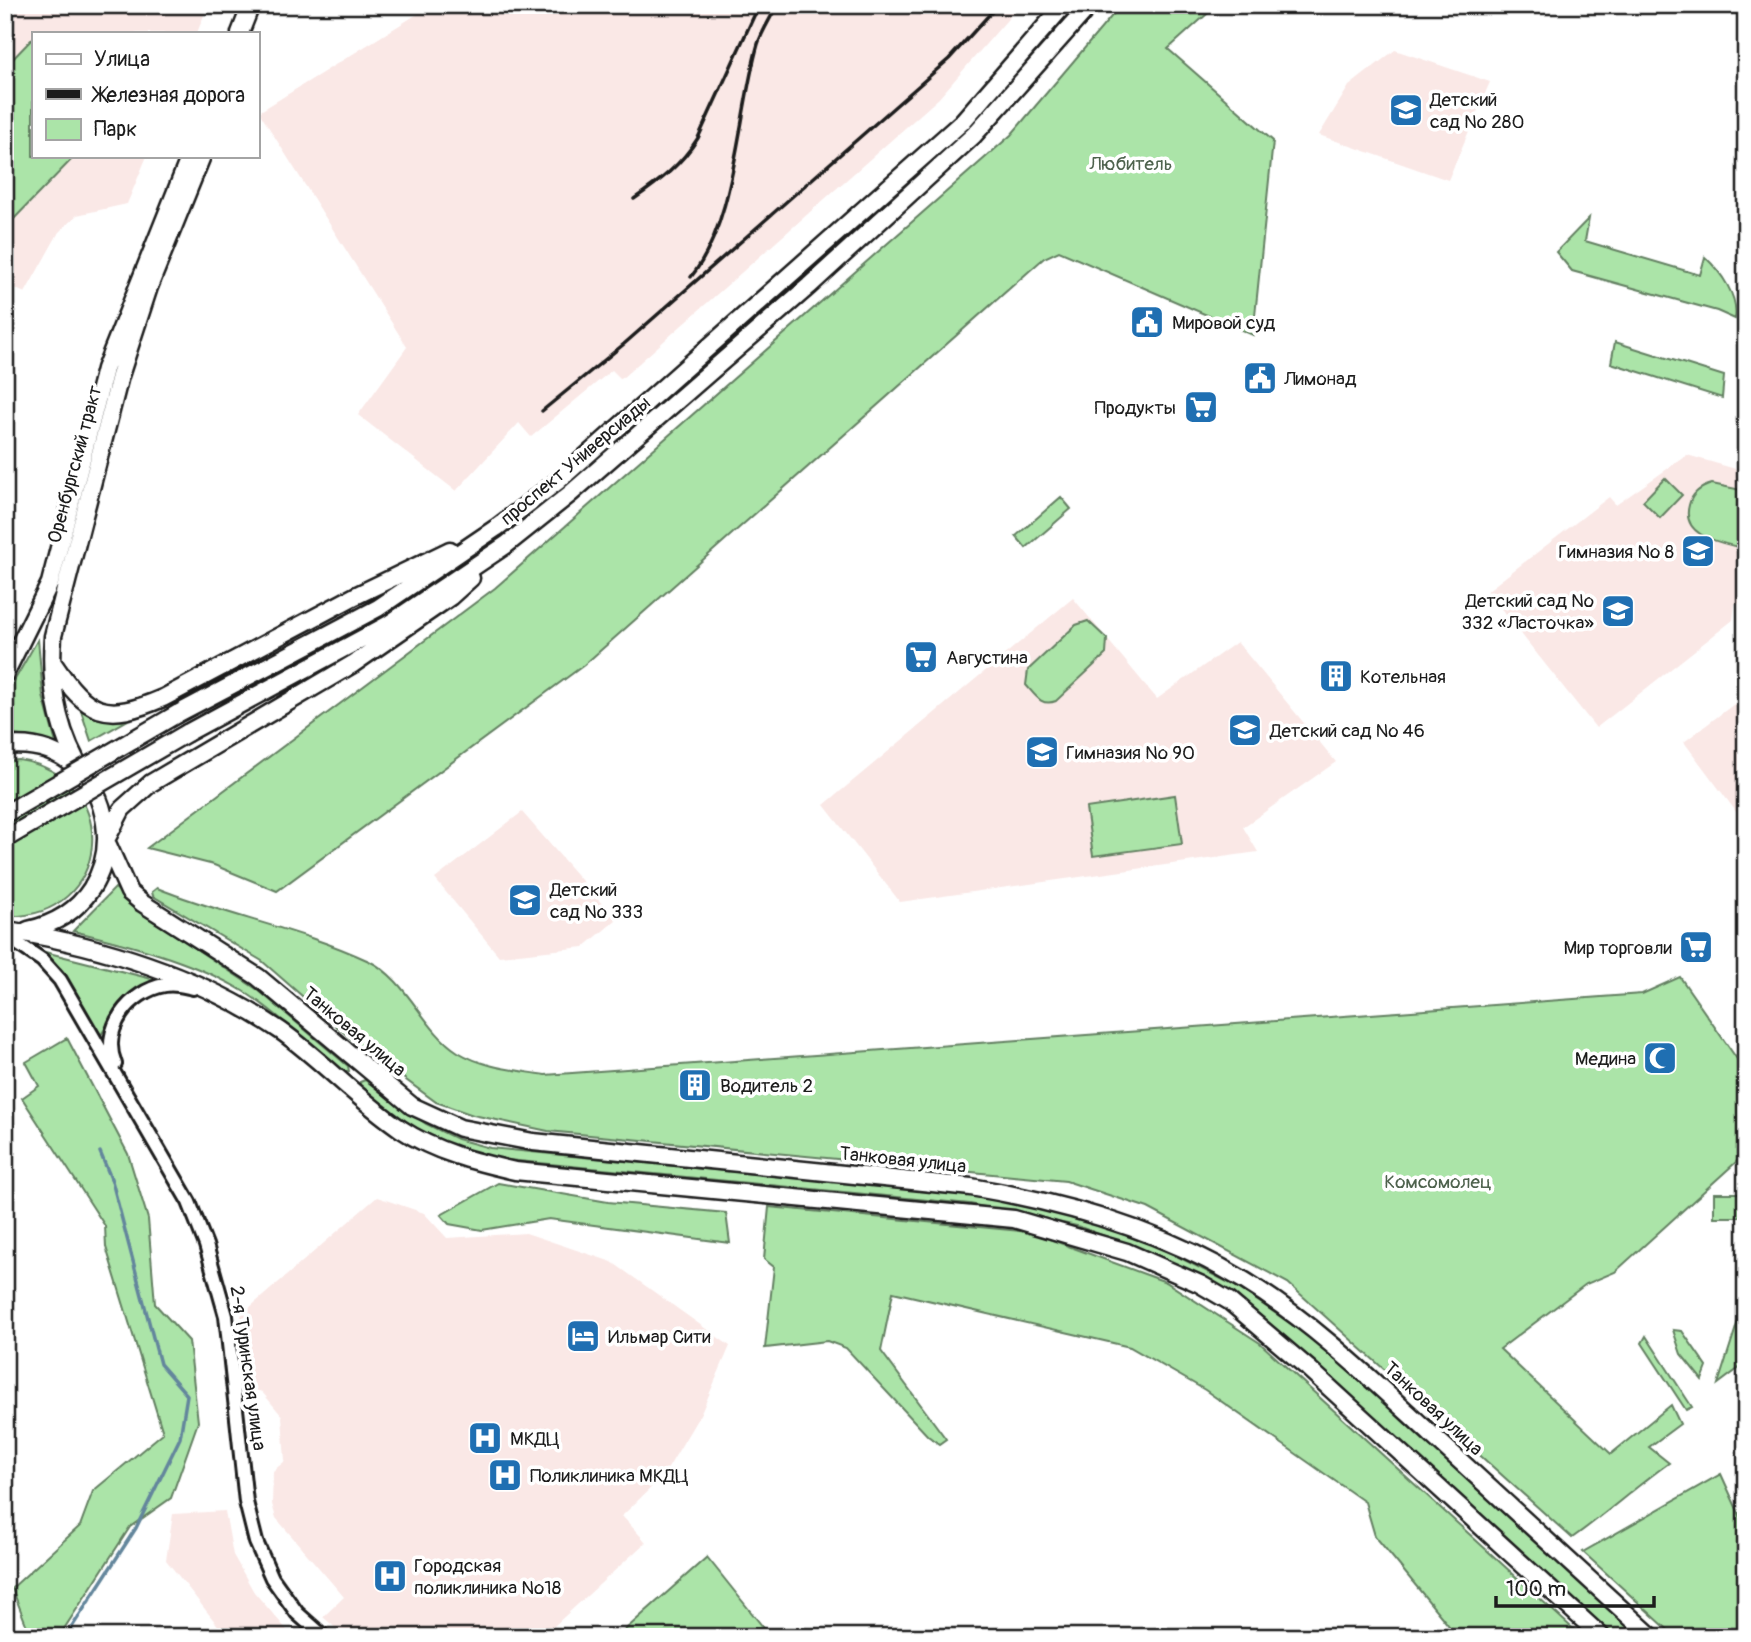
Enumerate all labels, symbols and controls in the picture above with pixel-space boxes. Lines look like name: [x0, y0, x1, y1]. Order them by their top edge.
legend: [32, 32, 259, 158]
text: Улица: [94, 46, 150, 73]
text: Железная дорога: [91, 82, 245, 109]
place label: Детский сад № 280: [1429, 88, 1524, 134]
school or university icon: Детский сад № 280: [1387, 91, 1425, 129]
text: Парк: [94, 116, 137, 143]
park label: Любитель: [1088, 152, 1173, 176]
public building icon: Мировой суд: [1128, 303, 1166, 341]
place label: Мировой суд: [1172, 311, 1276, 335]
public building icon: Лимонад: [1241, 359, 1279, 397]
place label: Лимонад: [1283, 367, 1357, 391]
street label: Оренбургский тракт: [42, 382, 108, 546]
supermarket icon: Продукты: [1182, 388, 1220, 426]
street label: проспект Универсиады: [496, 391, 656, 531]
place label: Продукты: [1094, 396, 1176, 420]
school or university icon: Гимназия № 8: [1679, 532, 1717, 570]
place label: Гимназия № 8: [1558, 540, 1674, 564]
place label: Детский сад № 332 «Ласточка»: [1462, 589, 1594, 635]
school or university icon: Детский сад № 332 «Ласточка»: [1599, 592, 1637, 630]
supermarket icon: Августина: [902, 638, 940, 676]
place label: Августина: [946, 646, 1028, 670]
building icon: Котельная: [1317, 657, 1355, 695]
place label: Котельная: [1360, 665, 1446, 689]
school or university icon: Детский сад № 46: [1226, 711, 1264, 749]
place label: Детский сад № 46: [1269, 719, 1425, 743]
school or university icon: Гимназия № 90: [1023, 733, 1061, 771]
place label: Гимназия № 90: [1066, 741, 1195, 765]
place label: Детский сад № 333: [549, 878, 643, 924]
school or university icon: Детский сад № 333: [506, 881, 544, 919]
supermarket icon: Мир торговли: [1677, 928, 1715, 966]
place label: Мир торговли: [1564, 936, 1673, 960]
street label: Танковая улица: [298, 982, 411, 1082]
mosque icon: Медина: [1641, 1039, 1679, 1077]
place label: Медина: [1575, 1047, 1636, 1071]
building icon: Водитель 2: [676, 1066, 714, 1104]
place label: Водитель 2: [720, 1074, 813, 1098]
street label: Танковая улица: [838, 1141, 968, 1179]
park label: Комсомолец: [1384, 1170, 1492, 1194]
street label: 2-я Туринская улица: [225, 1284, 271, 1452]
hotel icon: Ильмар Сити: [564, 1317, 602, 1355]
place label: Ильмар Сити: [608, 1325, 711, 1349]
street label: Танковая улица: [1379, 1357, 1488, 1461]
hospital icon: МКДЦ: [466, 1419, 504, 1457]
place label: МКДЦ: [510, 1427, 560, 1451]
hospital icon: Поликлиника МКДЦ: [486, 1456, 524, 1494]
place label: Поликлиника МКДЦ: [530, 1464, 689, 1488]
place label: Городская поликлиника №18: [414, 1554, 561, 1600]
hospital icon: Городская поликлиника №18: [371, 1557, 409, 1595]
scale bar: [1496, 1565, 1653, 1609]
text: 100 m: [1506, 1576, 1566, 1603]

